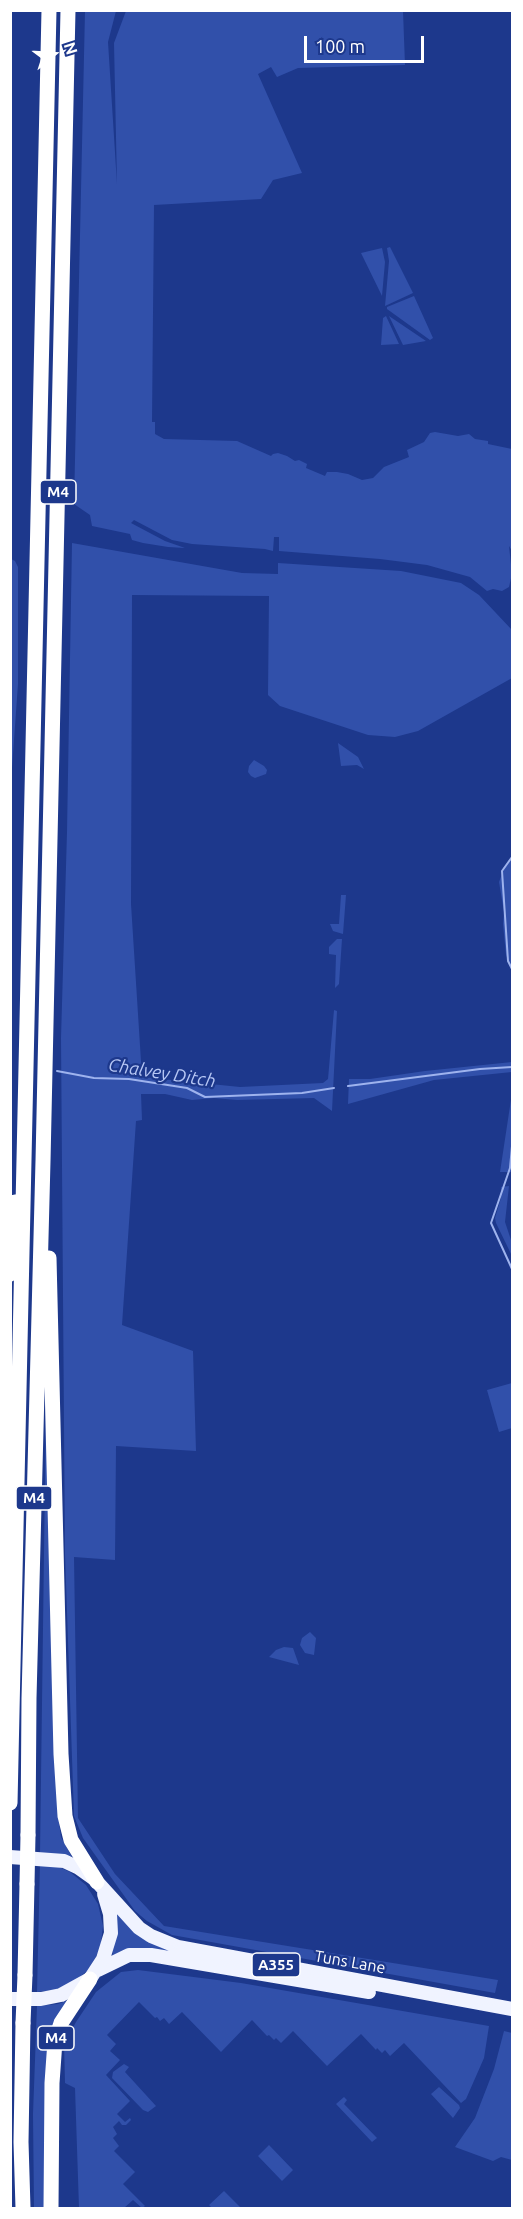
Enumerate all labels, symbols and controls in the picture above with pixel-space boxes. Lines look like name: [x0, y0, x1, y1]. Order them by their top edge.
north arrow: [24, 24, 84, 84]
scale bar: [307, 24, 427, 62]
text: 100 m: [315, 36, 365, 56]
text: N: [61, 40, 82, 57]
road number: M4: [40, 480, 76, 504]
water label: Chalvey Ditch: [107, 1054, 217, 1092]
road number: M4: [16, 1486, 52, 1510]
street label: Tuns Lane: [313, 1946, 387, 1978]
road number: A355: [252, 1953, 300, 1977]
road number: M4: [38, 2026, 74, 2050]

